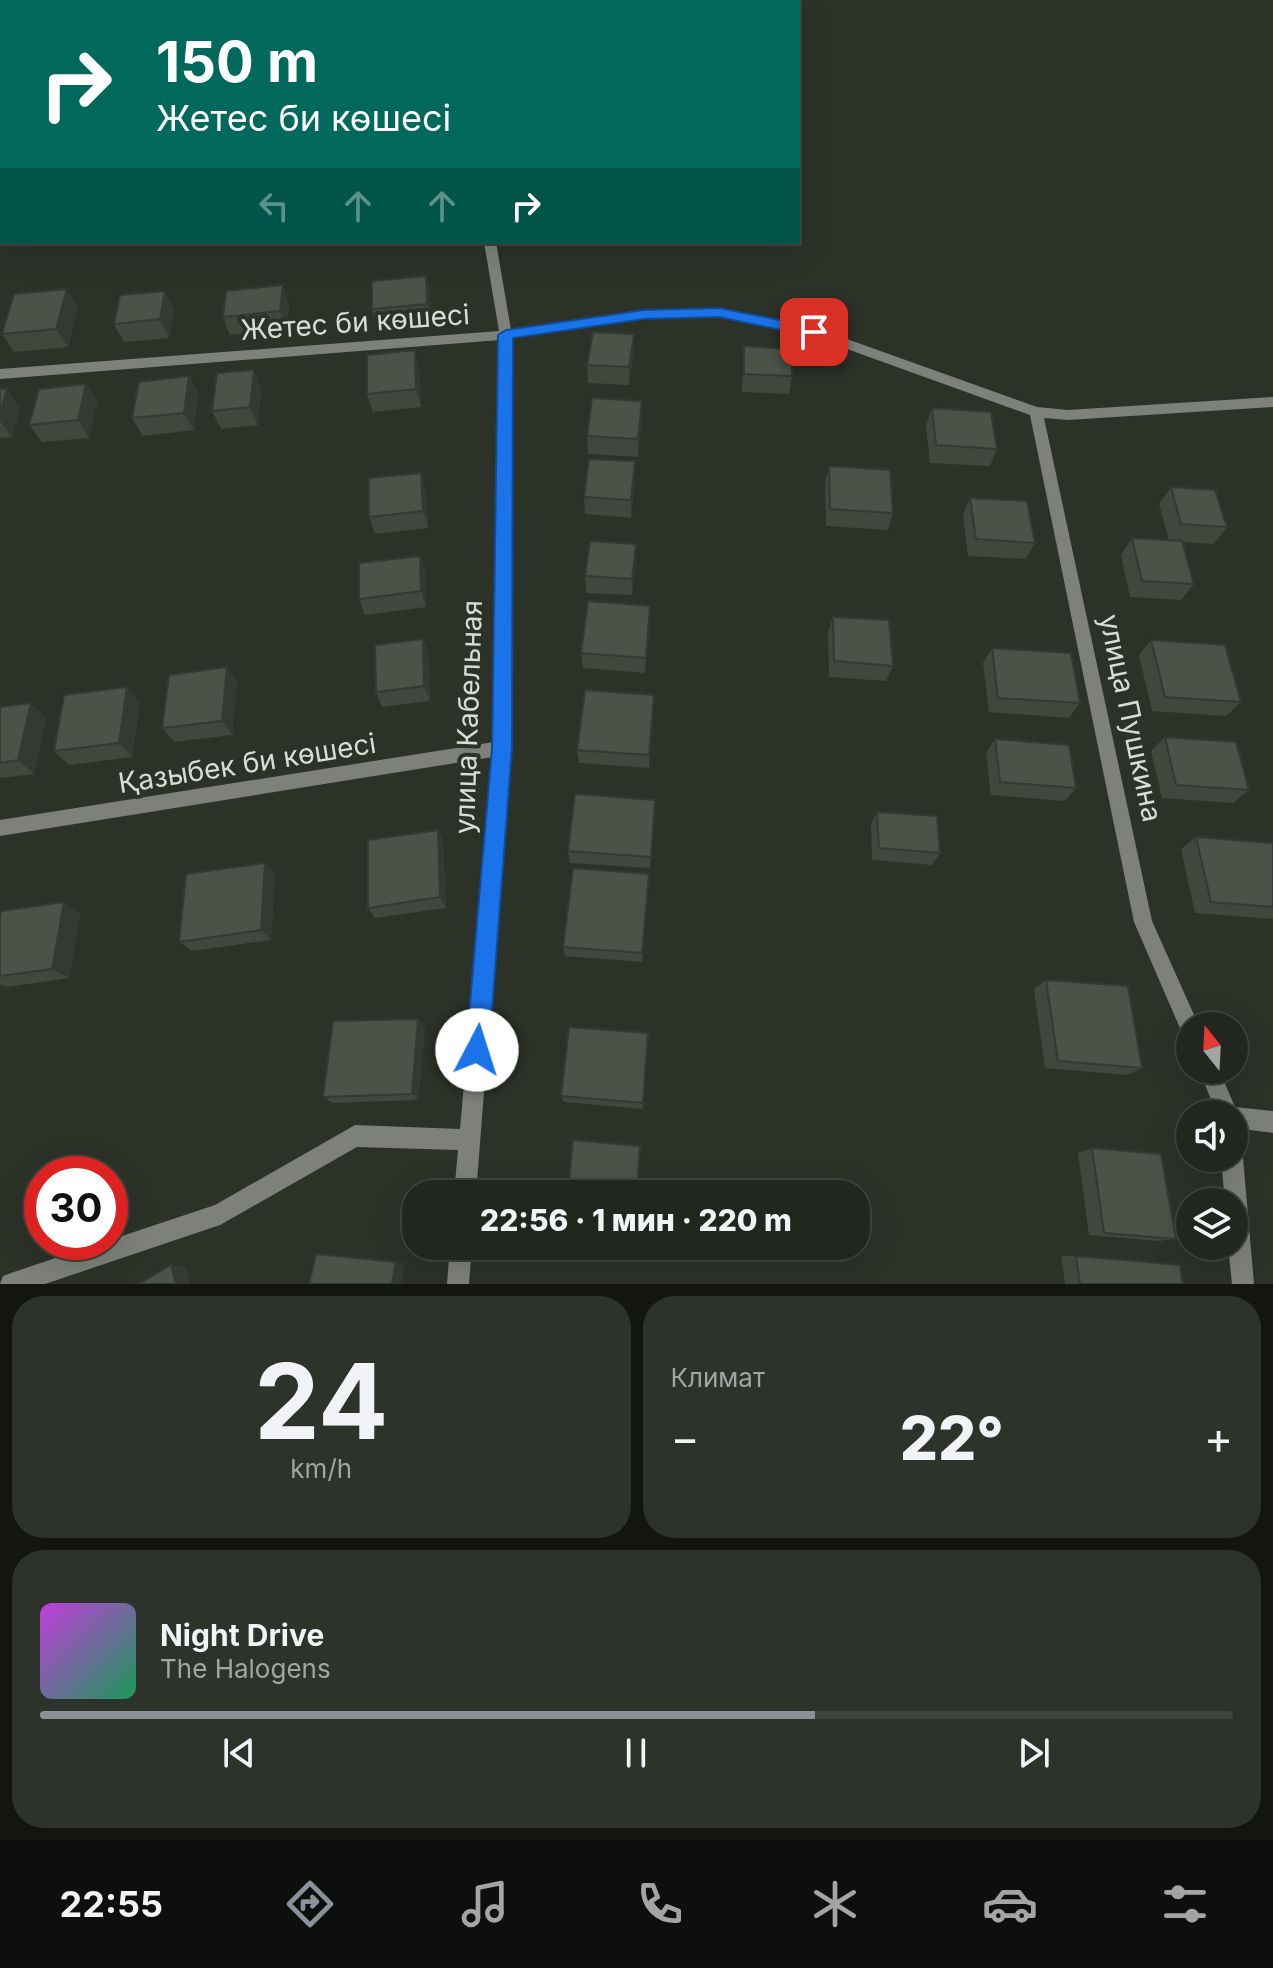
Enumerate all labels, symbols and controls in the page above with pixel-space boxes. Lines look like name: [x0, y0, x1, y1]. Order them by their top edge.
text: 150 m: [156, 28, 318, 96]
icon: right: [24, 32, 128, 136]
text: Жетес би көшесі: [156, 96, 451, 140]
icon: left: [252, 184, 296, 228]
icon: ahead: [336, 184, 380, 228]
icon: ahead: [420, 184, 464, 228]
icon: right: [504, 184, 548, 228]
street label: Жетес би көшесі: [239, 297, 471, 347]
pin: [780, 298, 848, 366]
icon: arrive: [792, 310, 836, 354]
street label: улица Кабельная: [447, 599, 489, 835]
street label: улица Пушкина: [1092, 611, 1170, 825]
street label: Қазыбек би көшесі: [116, 726, 378, 800]
position arrow: [435, 1008, 519, 1092]
north arrow: [1176, 1012, 1248, 1084]
map controls: [1176, 1012, 1248, 1260]
button: sound: [1176, 1100, 1248, 1172]
speed limit sign: 30: [24, 1156, 128, 1260]
button: layers: [1176, 1188, 1248, 1260]
text: 22:56 · 1 мин · 220 m: [480, 1202, 792, 1238]
text: 24: [254, 1338, 388, 1464]
text: Климат: [671, 1362, 765, 1393]
text: 22°: [900, 1402, 1004, 1474]
text: −: [671, 1411, 700, 1465]
text: +: [1204, 1411, 1233, 1465]
text: km/h: [290, 1453, 352, 1484]
text: Night Drive: [160, 1617, 324, 1653]
text: The Halogens: [160, 1653, 331, 1684]
icon: previous: [217, 1731, 261, 1775]
icon: pause: [614, 1731, 658, 1775]
icon: next: [1012, 1731, 1056, 1775]
icon: directions: [282, 1876, 338, 1932]
icon: music: [457, 1876, 513, 1932]
icon: phone: [632, 1876, 688, 1932]
icon: climate: [807, 1876, 863, 1932]
icon: car: [982, 1876, 1038, 1932]
icon: filters: [1157, 1876, 1213, 1932]
text: 22:55: [60, 1882, 163, 1926]

